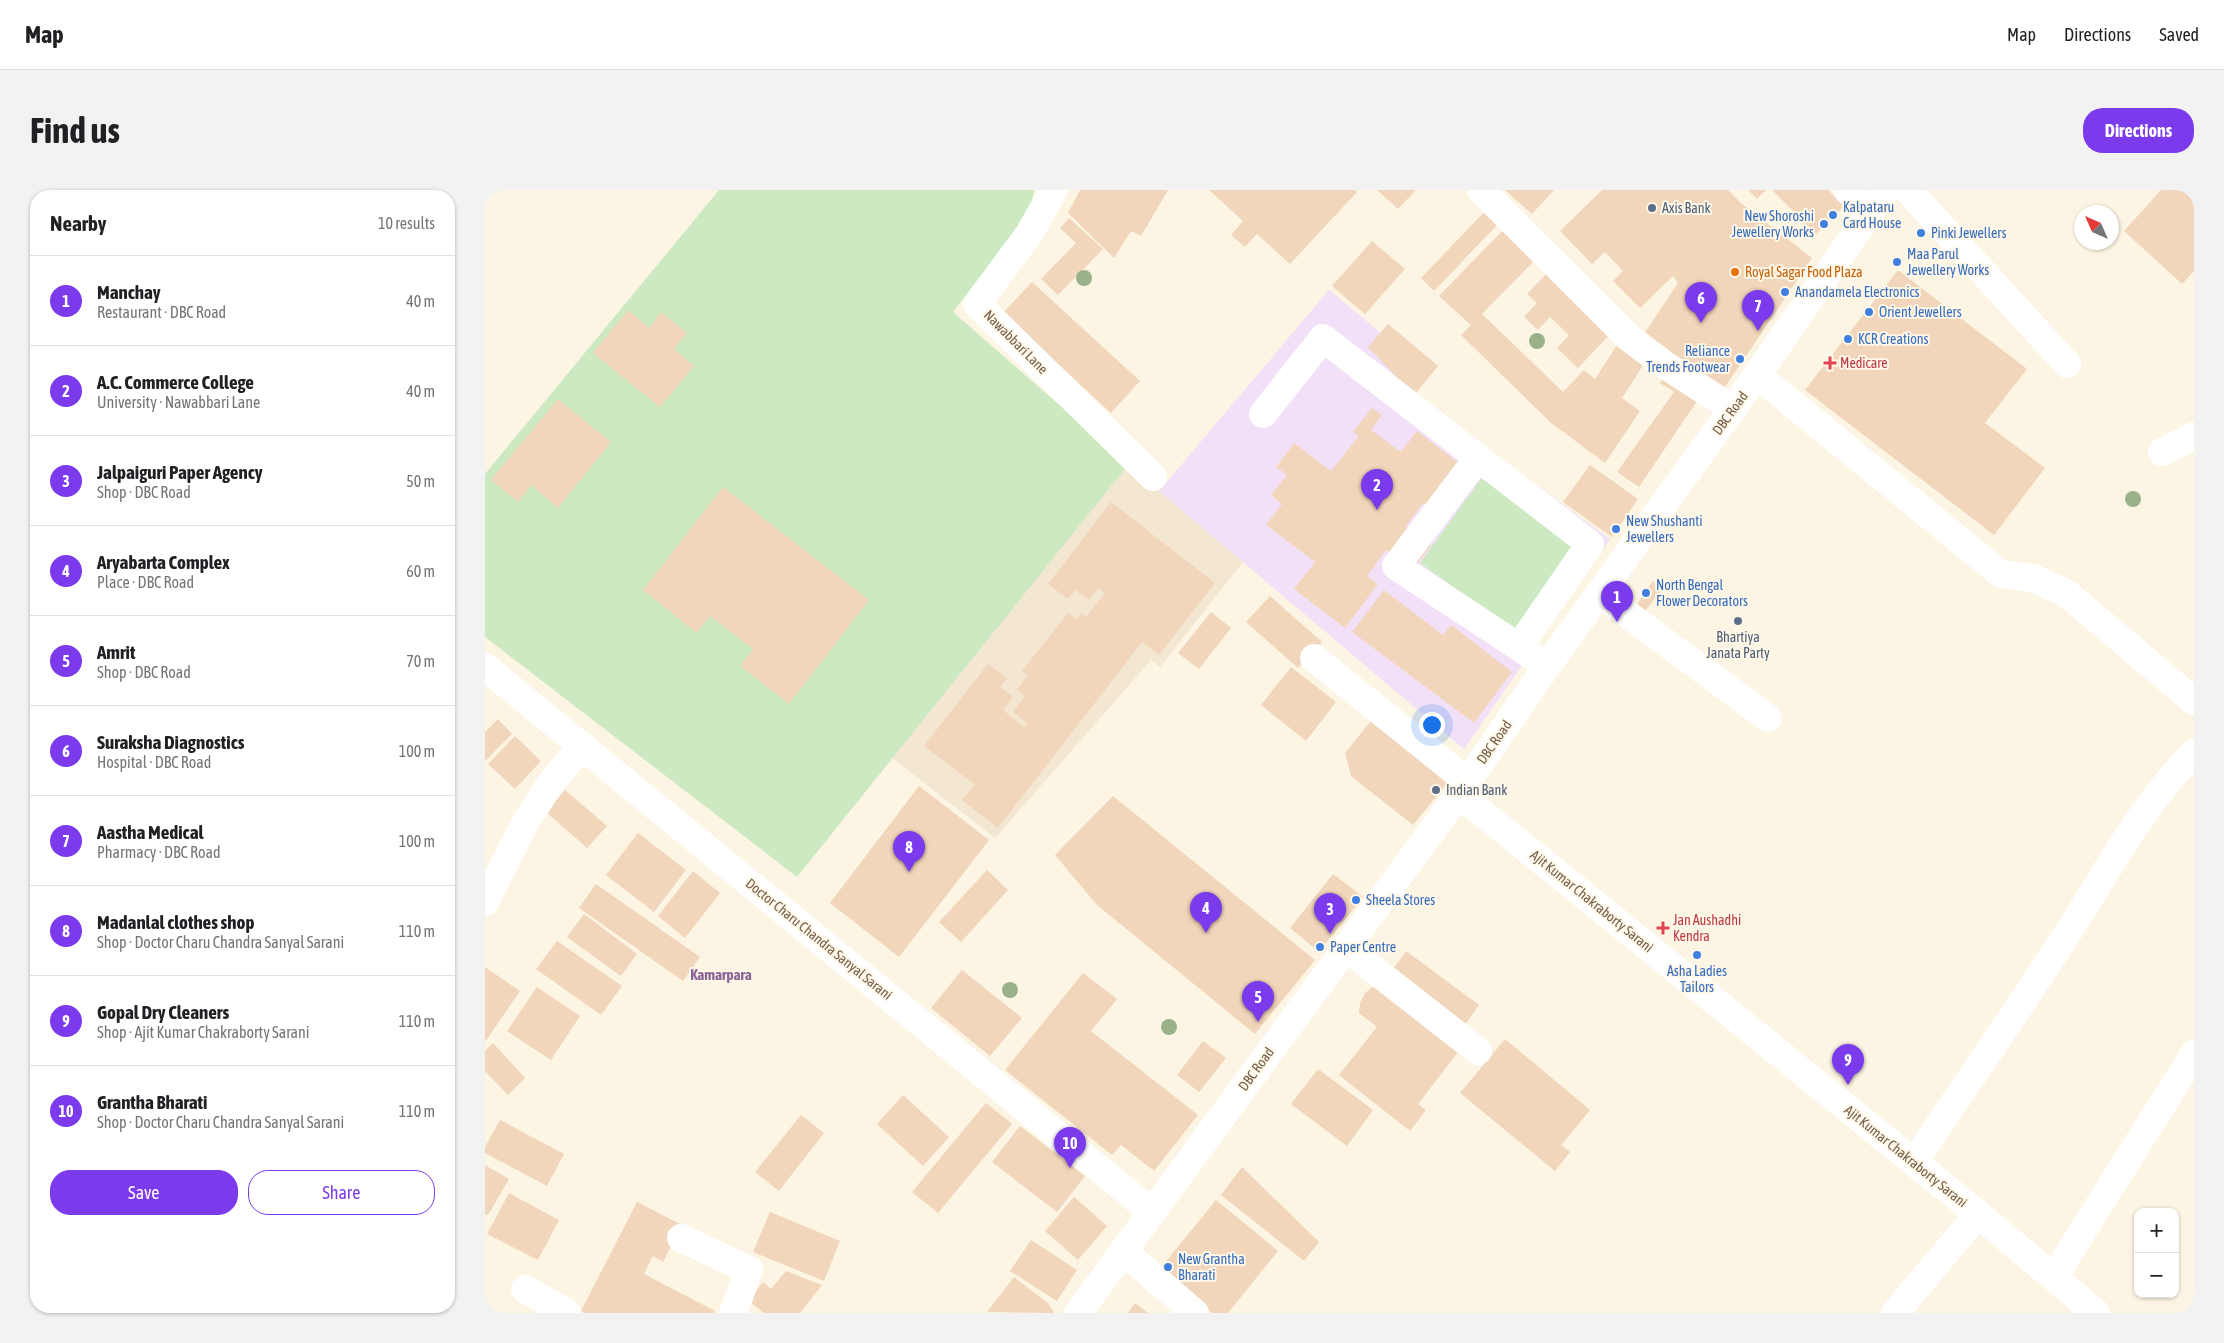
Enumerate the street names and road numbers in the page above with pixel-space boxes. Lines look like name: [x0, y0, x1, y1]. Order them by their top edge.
street label: Nawabbari Lane: [981, 307, 1051, 377]
street label: DBC Road: [1709, 388, 1751, 438]
street label: DBC Road: [1473, 717, 1515, 767]
street label: Ajit Kumar Chakraborty Sarani: [1527, 847, 1657, 955]
street label: Doctor Charu Chandra Sanyal Sarani: [743, 875, 895, 1003]
street label: DBC Road: [1235, 1044, 1277, 1094]
street label: Ajit Kumar Chakraborty Sarani: [1841, 1102, 1971, 1210]

